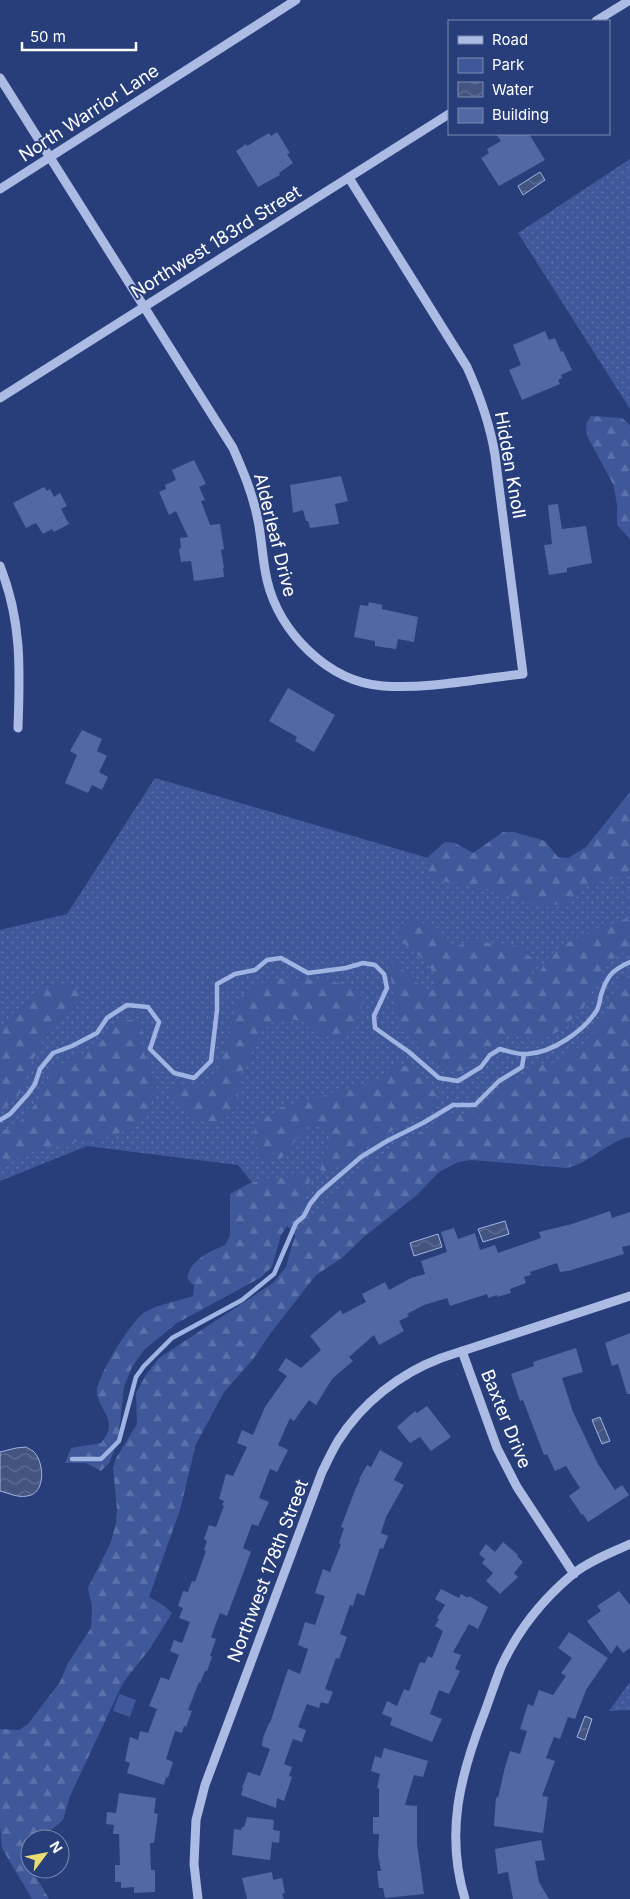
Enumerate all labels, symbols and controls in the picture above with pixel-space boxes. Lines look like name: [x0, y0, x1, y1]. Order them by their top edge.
scale bar: [22, 20, 136, 52]
legend: [448, 20, 610, 135]
text: 50 m: [30, 27, 66, 46]
text: Road: [492, 30, 528, 49]
text: Park: [492, 55, 525, 74]
street label: North Warrior Lane: [15, 60, 163, 166]
text: Water: [492, 80, 534, 99]
text: Building: [492, 105, 549, 124]
street label: Northwest 183rd Street: [127, 181, 305, 302]
street label: Hidden Knoll: [491, 410, 530, 520]
street label: Alderleaf Drive: [250, 471, 301, 599]
street label: Baxter Drive: [477, 1366, 536, 1471]
street label: Northwest 178th Street: [223, 1476, 312, 1665]
north arrow: [20, 1829, 70, 1879]
text: N: [46, 1838, 66, 1856]

